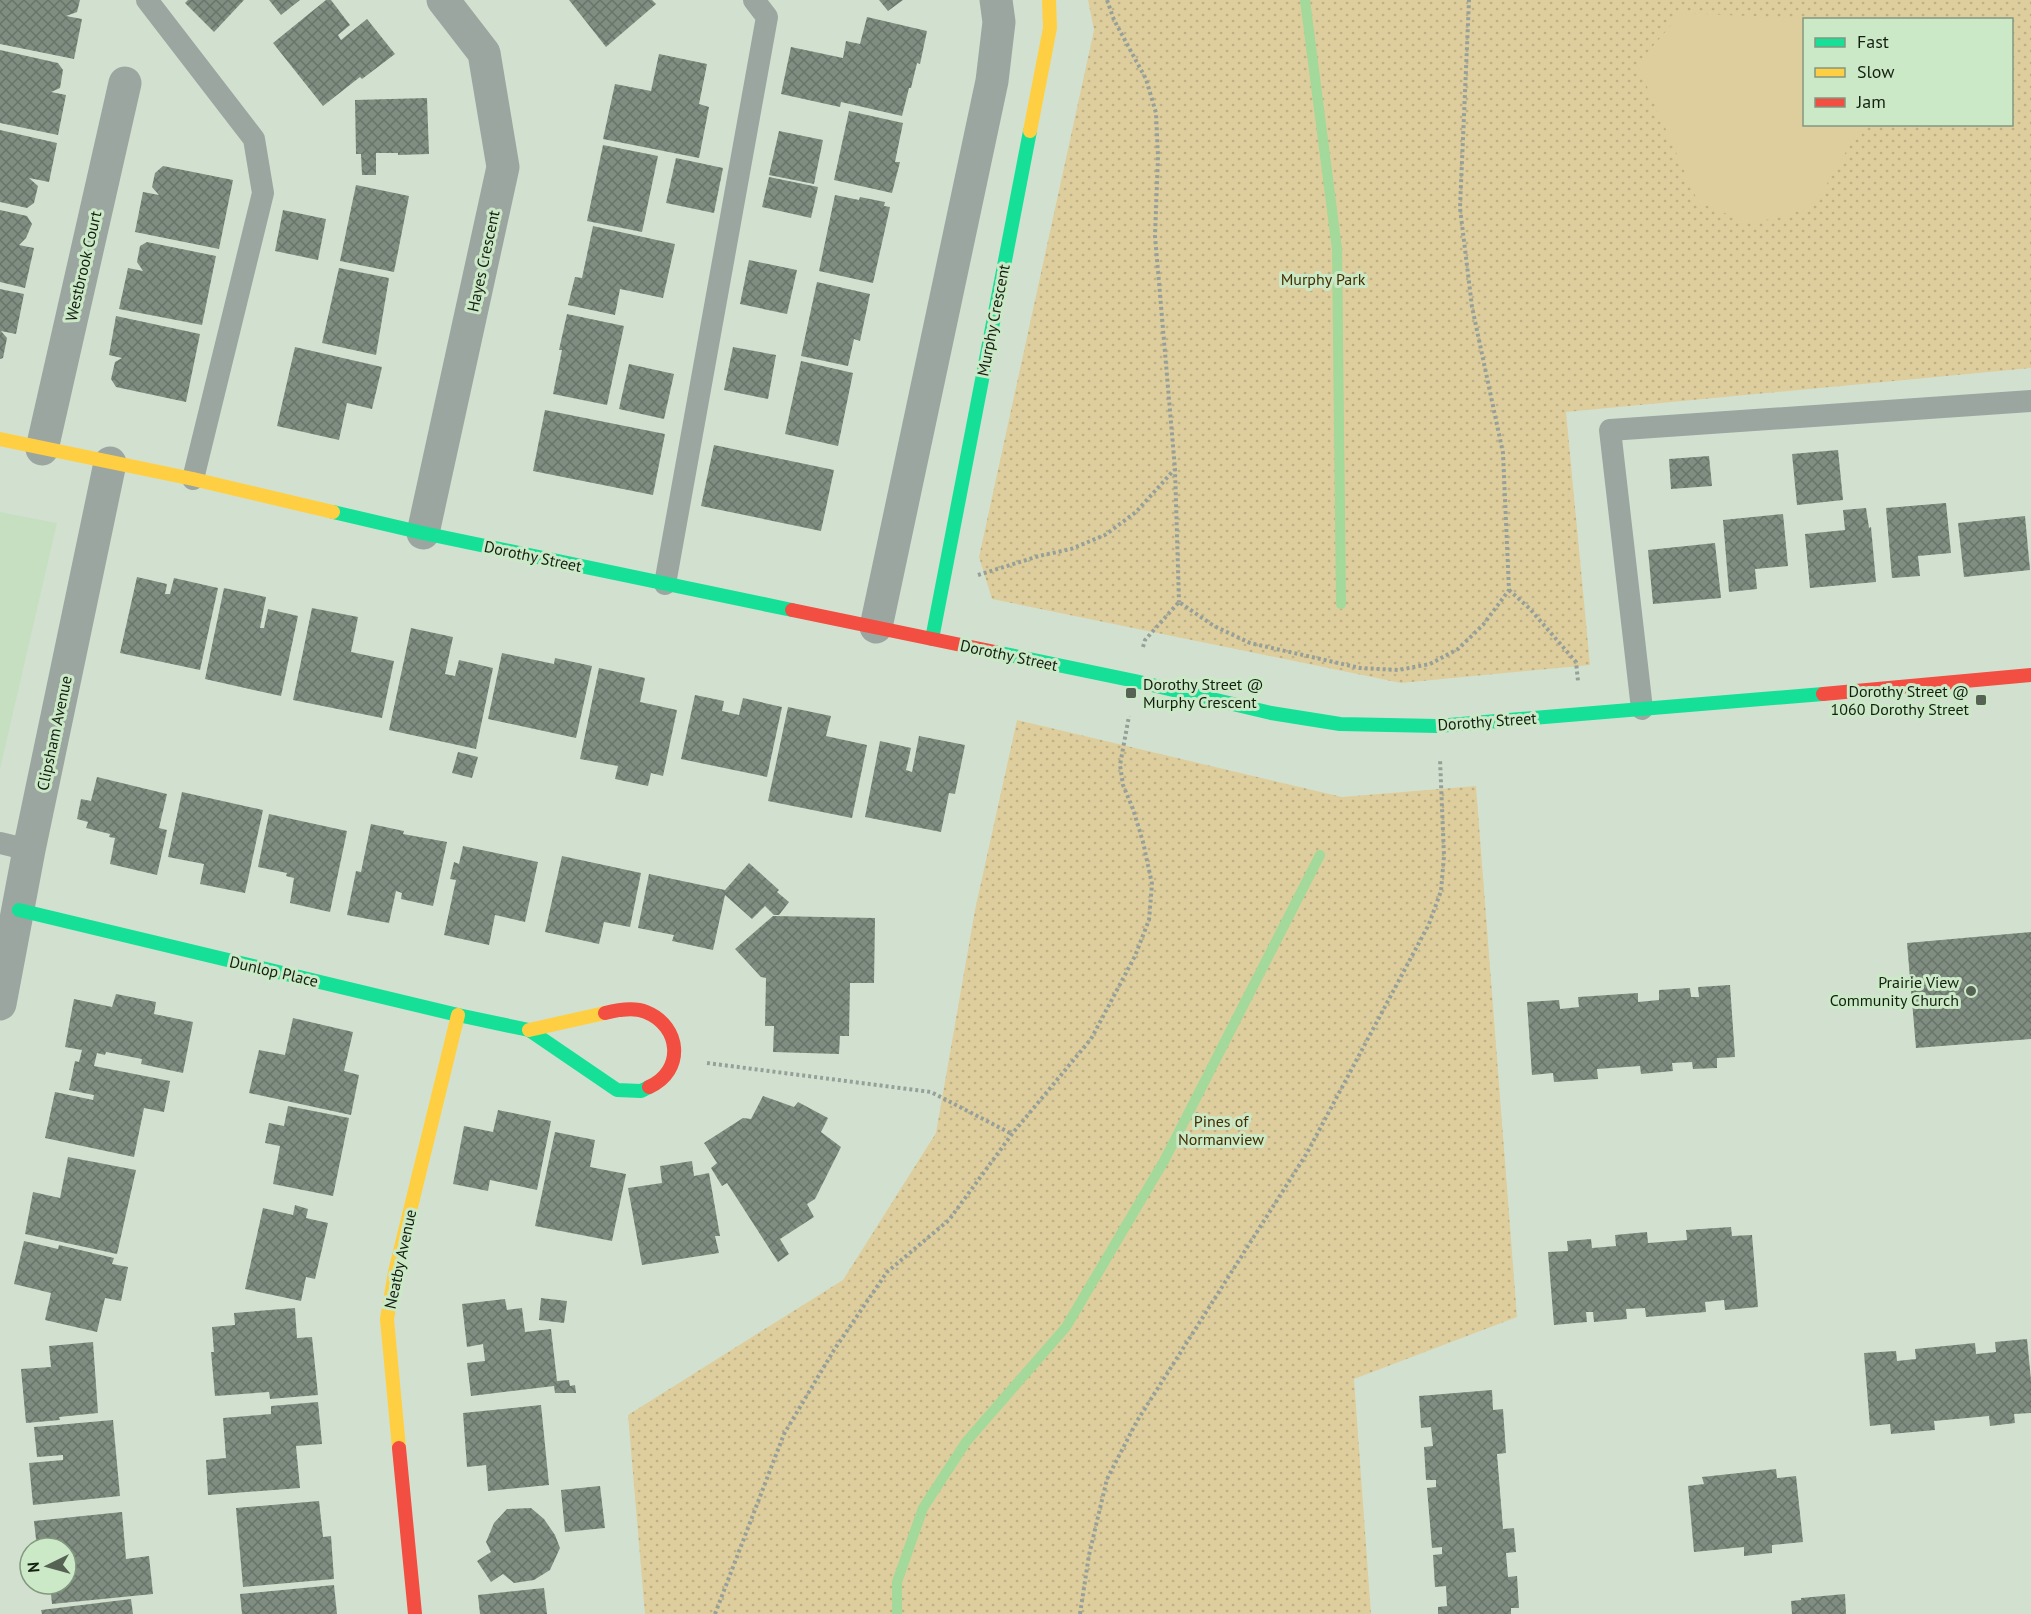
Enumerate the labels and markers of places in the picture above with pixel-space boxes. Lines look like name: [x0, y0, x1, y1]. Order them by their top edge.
place label: Dorothy Street @ Murphy Crescent: [1143, 674, 1264, 712]
place label: Dorothy Street @ 1060 Dorothy Street: [1831, 681, 1970, 719]
marker: Dorothy Street @ Murphy Crescent: [1124, 686, 1138, 700]
marker: Dorothy Street @ 1060 Dorothy Street: [1974, 693, 1988, 707]
place label: Prairie View Community Church: [1830, 972, 1959, 1010]
marker: Prairie View Community Church: [1964, 984, 1978, 998]

